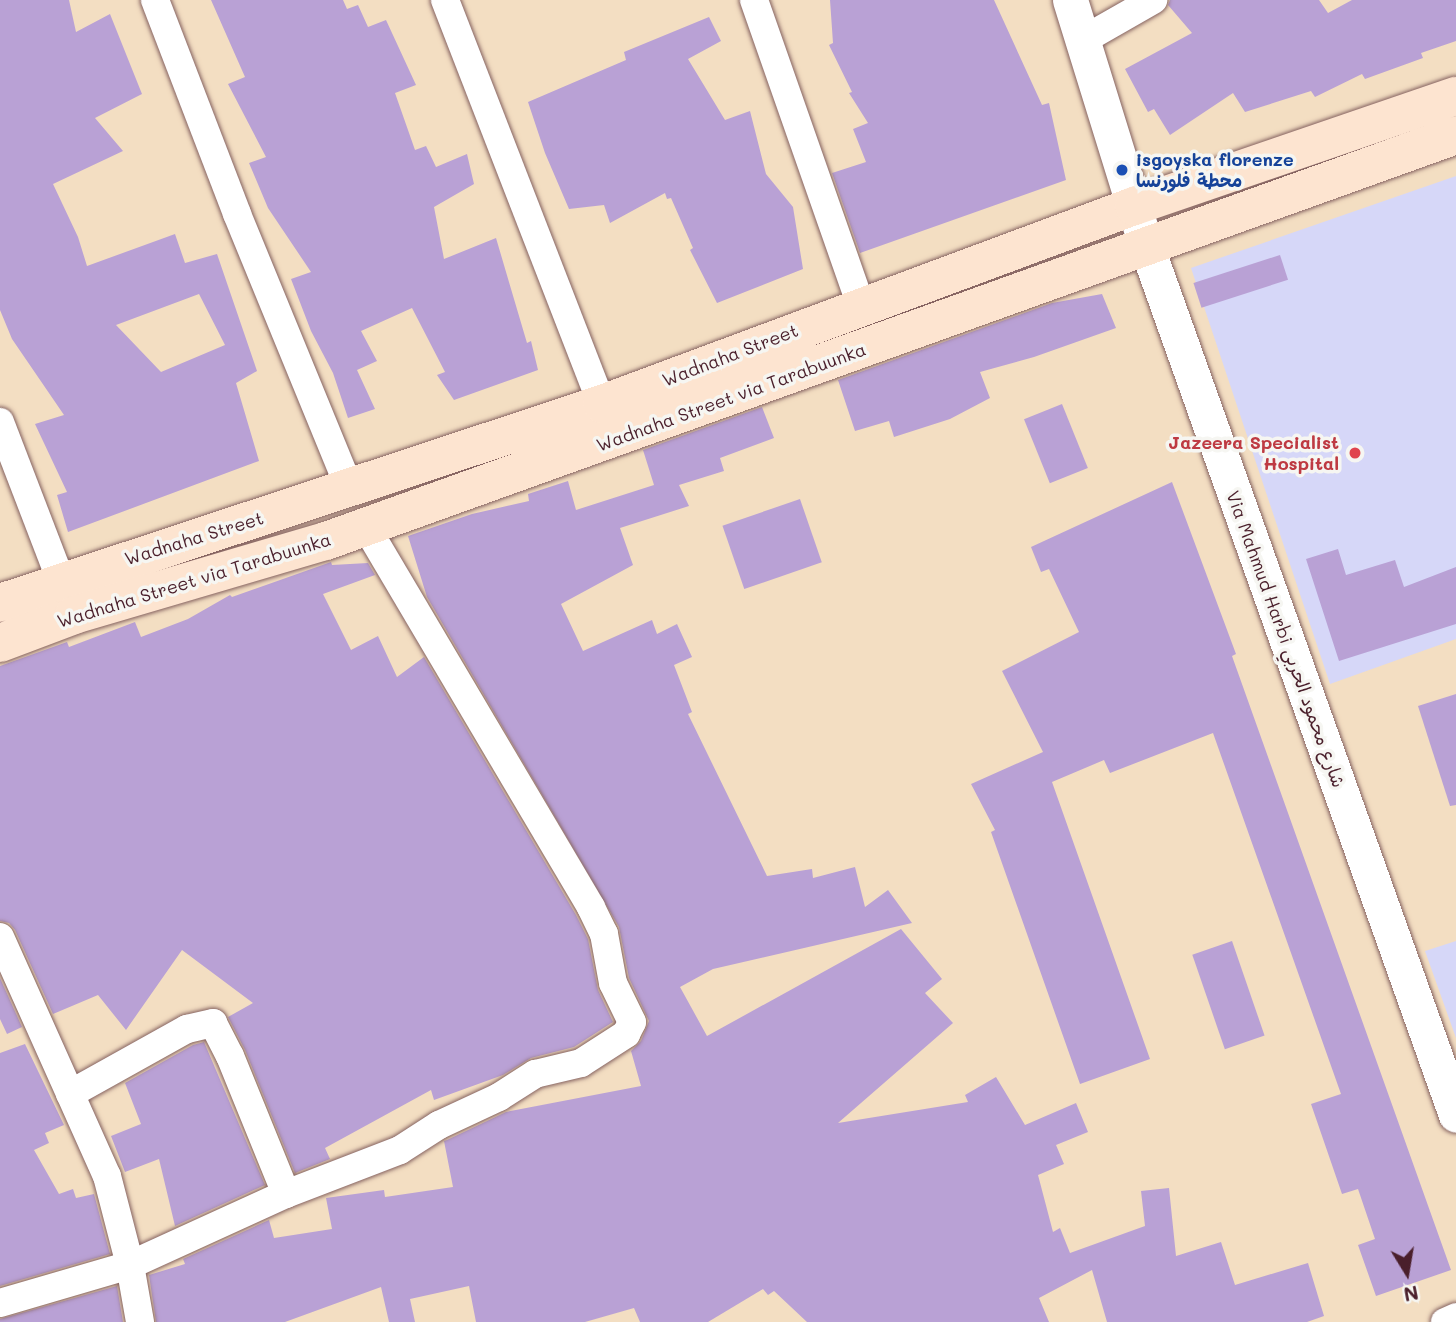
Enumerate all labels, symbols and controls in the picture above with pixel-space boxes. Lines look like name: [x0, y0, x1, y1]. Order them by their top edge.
place label: isgoyska florenze محطة فلورنسا: [1136, 149, 1294, 192]
marker: isgoyska florenze محطة فلورنسا: [1114, 162, 1130, 178]
street label: Wadnaha Street: [659, 319, 801, 391]
street label: Wadnaha Street via Tarabuunka: [593, 338, 869, 456]
place label: Jazeera Specialist Hospital: [1168, 432, 1339, 474]
marker: Jazeera Specialist Hospital: [1345, 443, 1365, 463]
street label: Via Mahmud Harbi شارع محمود الحربي: [1222, 488, 1350, 790]
street label: Wadnaha Street: [122, 507, 266, 569]
street label: Wadnaha Street via Tarabuunka: [54, 528, 334, 632]
north arrow: [1372, 1238, 1442, 1308]
text: N: [1402, 1280, 1421, 1308]

